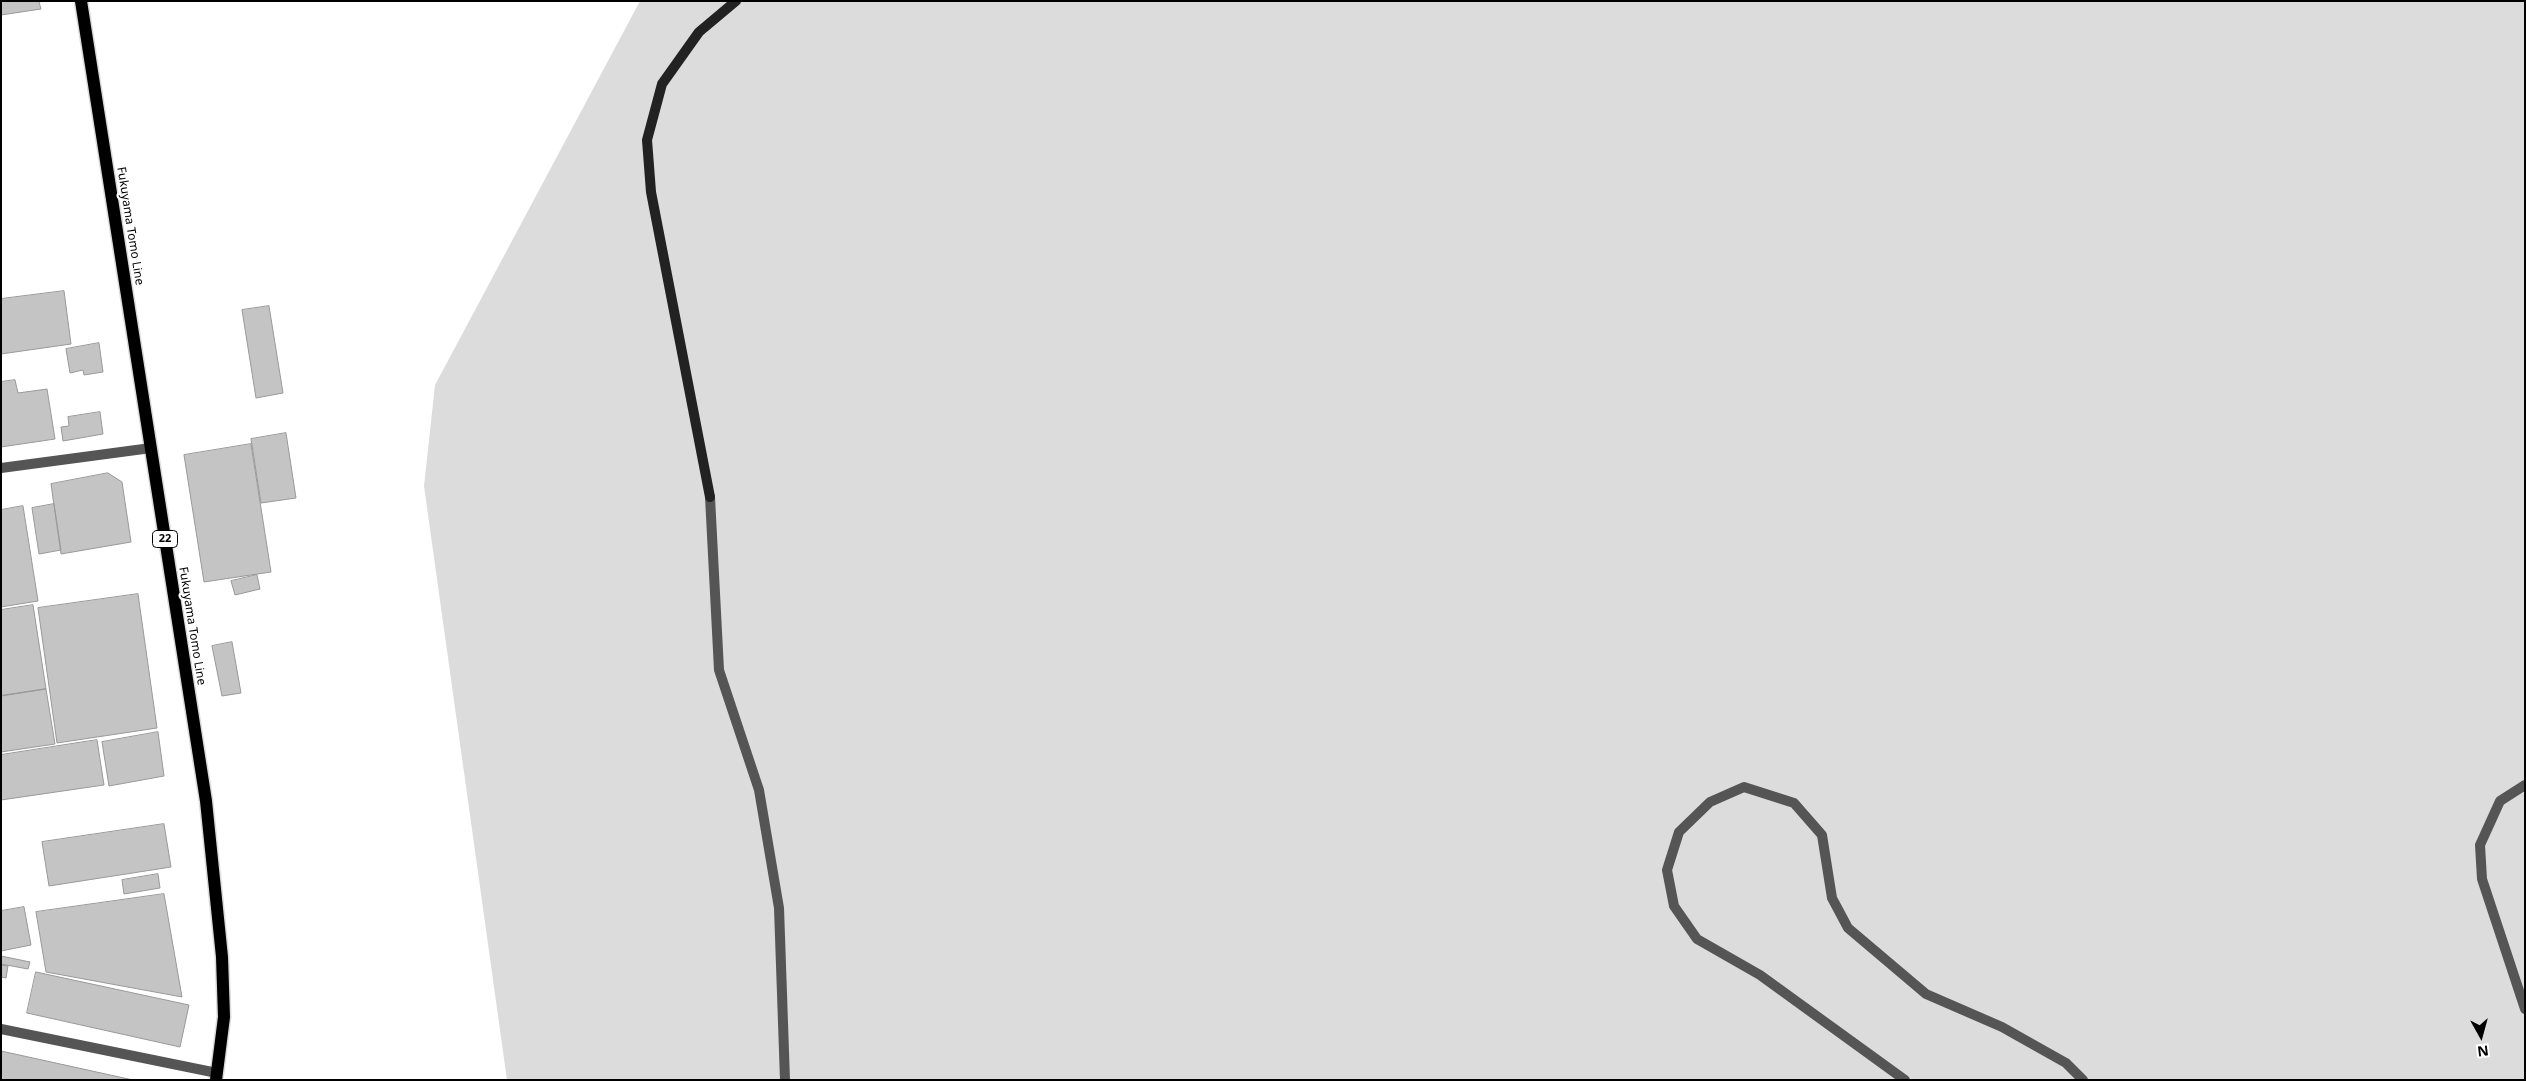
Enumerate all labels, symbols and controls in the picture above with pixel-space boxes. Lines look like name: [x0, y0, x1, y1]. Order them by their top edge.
street label: Fukuyama Tomo Line: [114, 166, 146, 286]
road number: 22: [152, 530, 178, 548]
street label: Fukuyama Tomo Line: [176, 566, 208, 686]
north arrow: [2456, 1011, 2506, 1061]
text: N: [2476, 1041, 2490, 1062]

